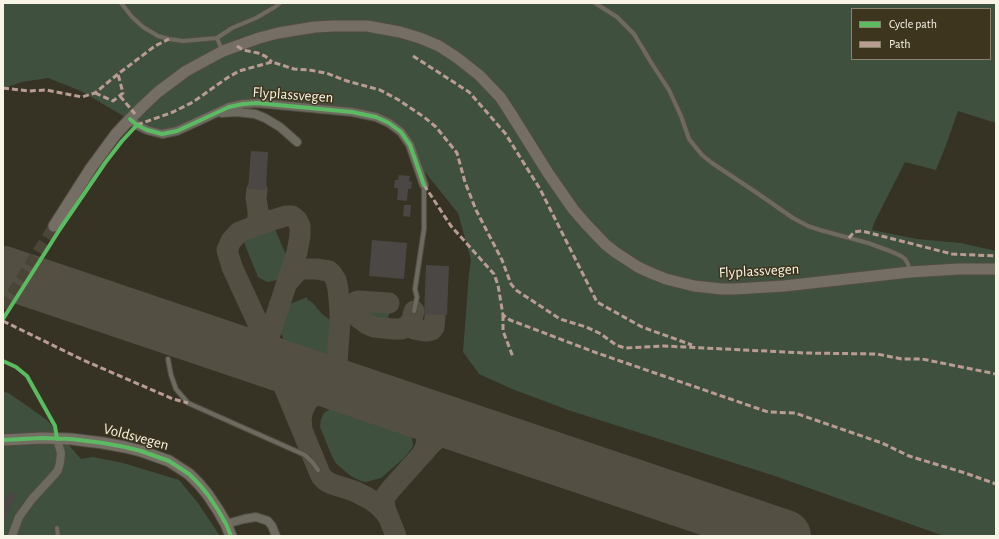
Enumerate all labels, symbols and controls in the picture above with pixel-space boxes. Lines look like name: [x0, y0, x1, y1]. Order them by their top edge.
legend: [851, 8, 991, 60]
text: Cycle path: [889, 18, 937, 30]
text: Path: [889, 38, 911, 50]
street label: Flyplassvegen: [252, 83, 334, 107]
street label: Flyplassvegen: [718, 260, 800, 282]
street label: Voldsvegen: [101, 420, 171, 454]

